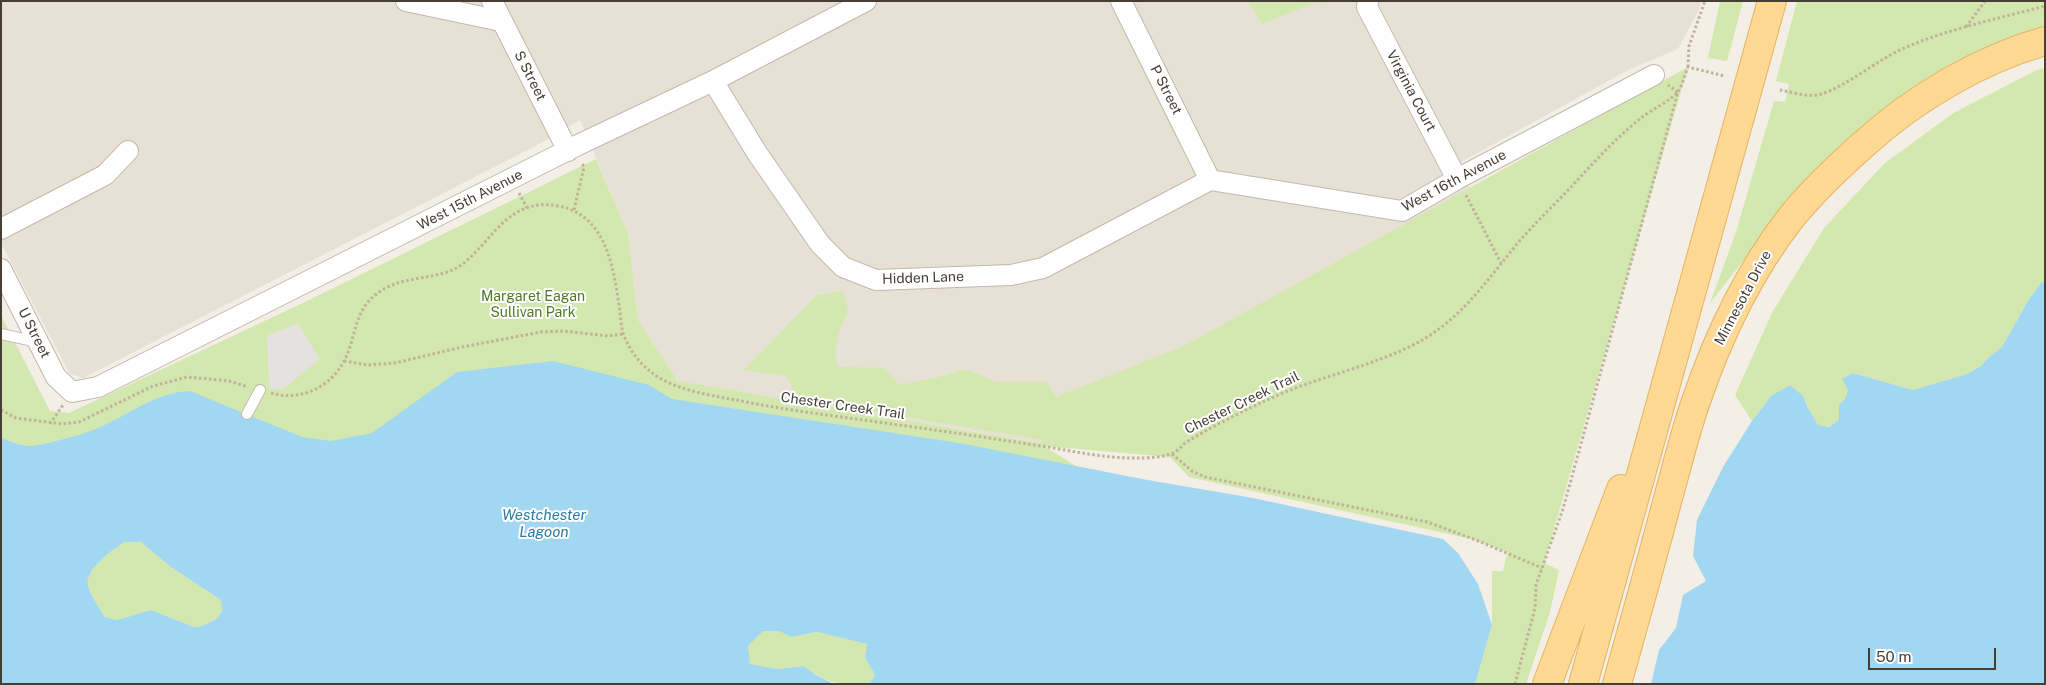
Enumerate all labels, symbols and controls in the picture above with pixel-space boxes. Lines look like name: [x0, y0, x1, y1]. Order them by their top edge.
street label: Virginia Court: [1383, 47, 1439, 135]
street label: S Street: [510, 48, 550, 104]
street label: P Street: [1146, 62, 1186, 118]
street label: West 16th Avenue: [1399, 146, 1509, 216]
street label: West 15th Avenue: [414, 166, 526, 234]
street label: Minnesota Drive: [1711, 248, 1775, 348]
street label: Hidden Lane: [882, 268, 964, 288]
park label: Margaret Eagan Sullivan Park: [481, 289, 585, 322]
street label: U Street: [14, 305, 54, 361]
street label: Chester Creek Trail: [1182, 368, 1302, 438]
street label: Chester Creek Trail: [780, 389, 906, 423]
water label: Westchester Lagoon: [502, 506, 586, 541]
scale bar: [1871, 638, 1998, 670]
text: 50 m: [1876, 648, 1911, 665]

